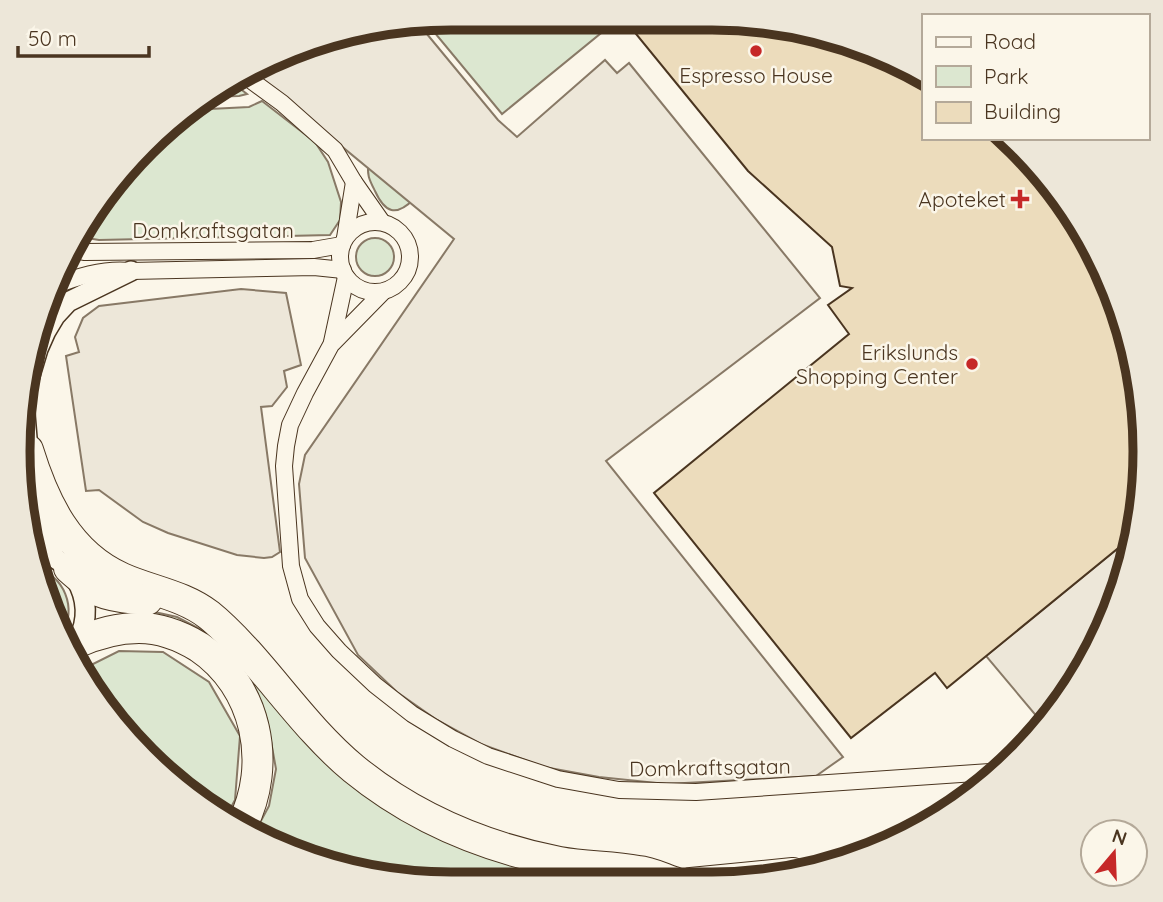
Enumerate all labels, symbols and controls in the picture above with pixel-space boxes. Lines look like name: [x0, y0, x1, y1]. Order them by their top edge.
scale bar: [18, 14, 149, 58]
legend: [922, 14, 1149, 140]
text: 50 m: [28, 25, 77, 51]
text: Road: [984, 28, 1036, 54]
marker: Espresso House: [748, 43, 764, 59]
place label: Espresso House: [679, 62, 833, 88]
text: Park: [984, 63, 1028, 89]
text: Building: [984, 98, 1061, 124]
place label: Apoteket: [918, 186, 1006, 212]
marker: Apoteket: [1012, 191, 1028, 207]
street label: Domkraftsgatan: [132, 217, 294, 243]
place label: Erikslunds Shopping Center: [796, 339, 958, 389]
marker: Erikslunds Shopping Center: [964, 356, 980, 372]
street label: Domkraftsgatan: [629, 753, 791, 781]
north arrow: [1079, 818, 1149, 888]
text: N: [1109, 823, 1130, 851]

